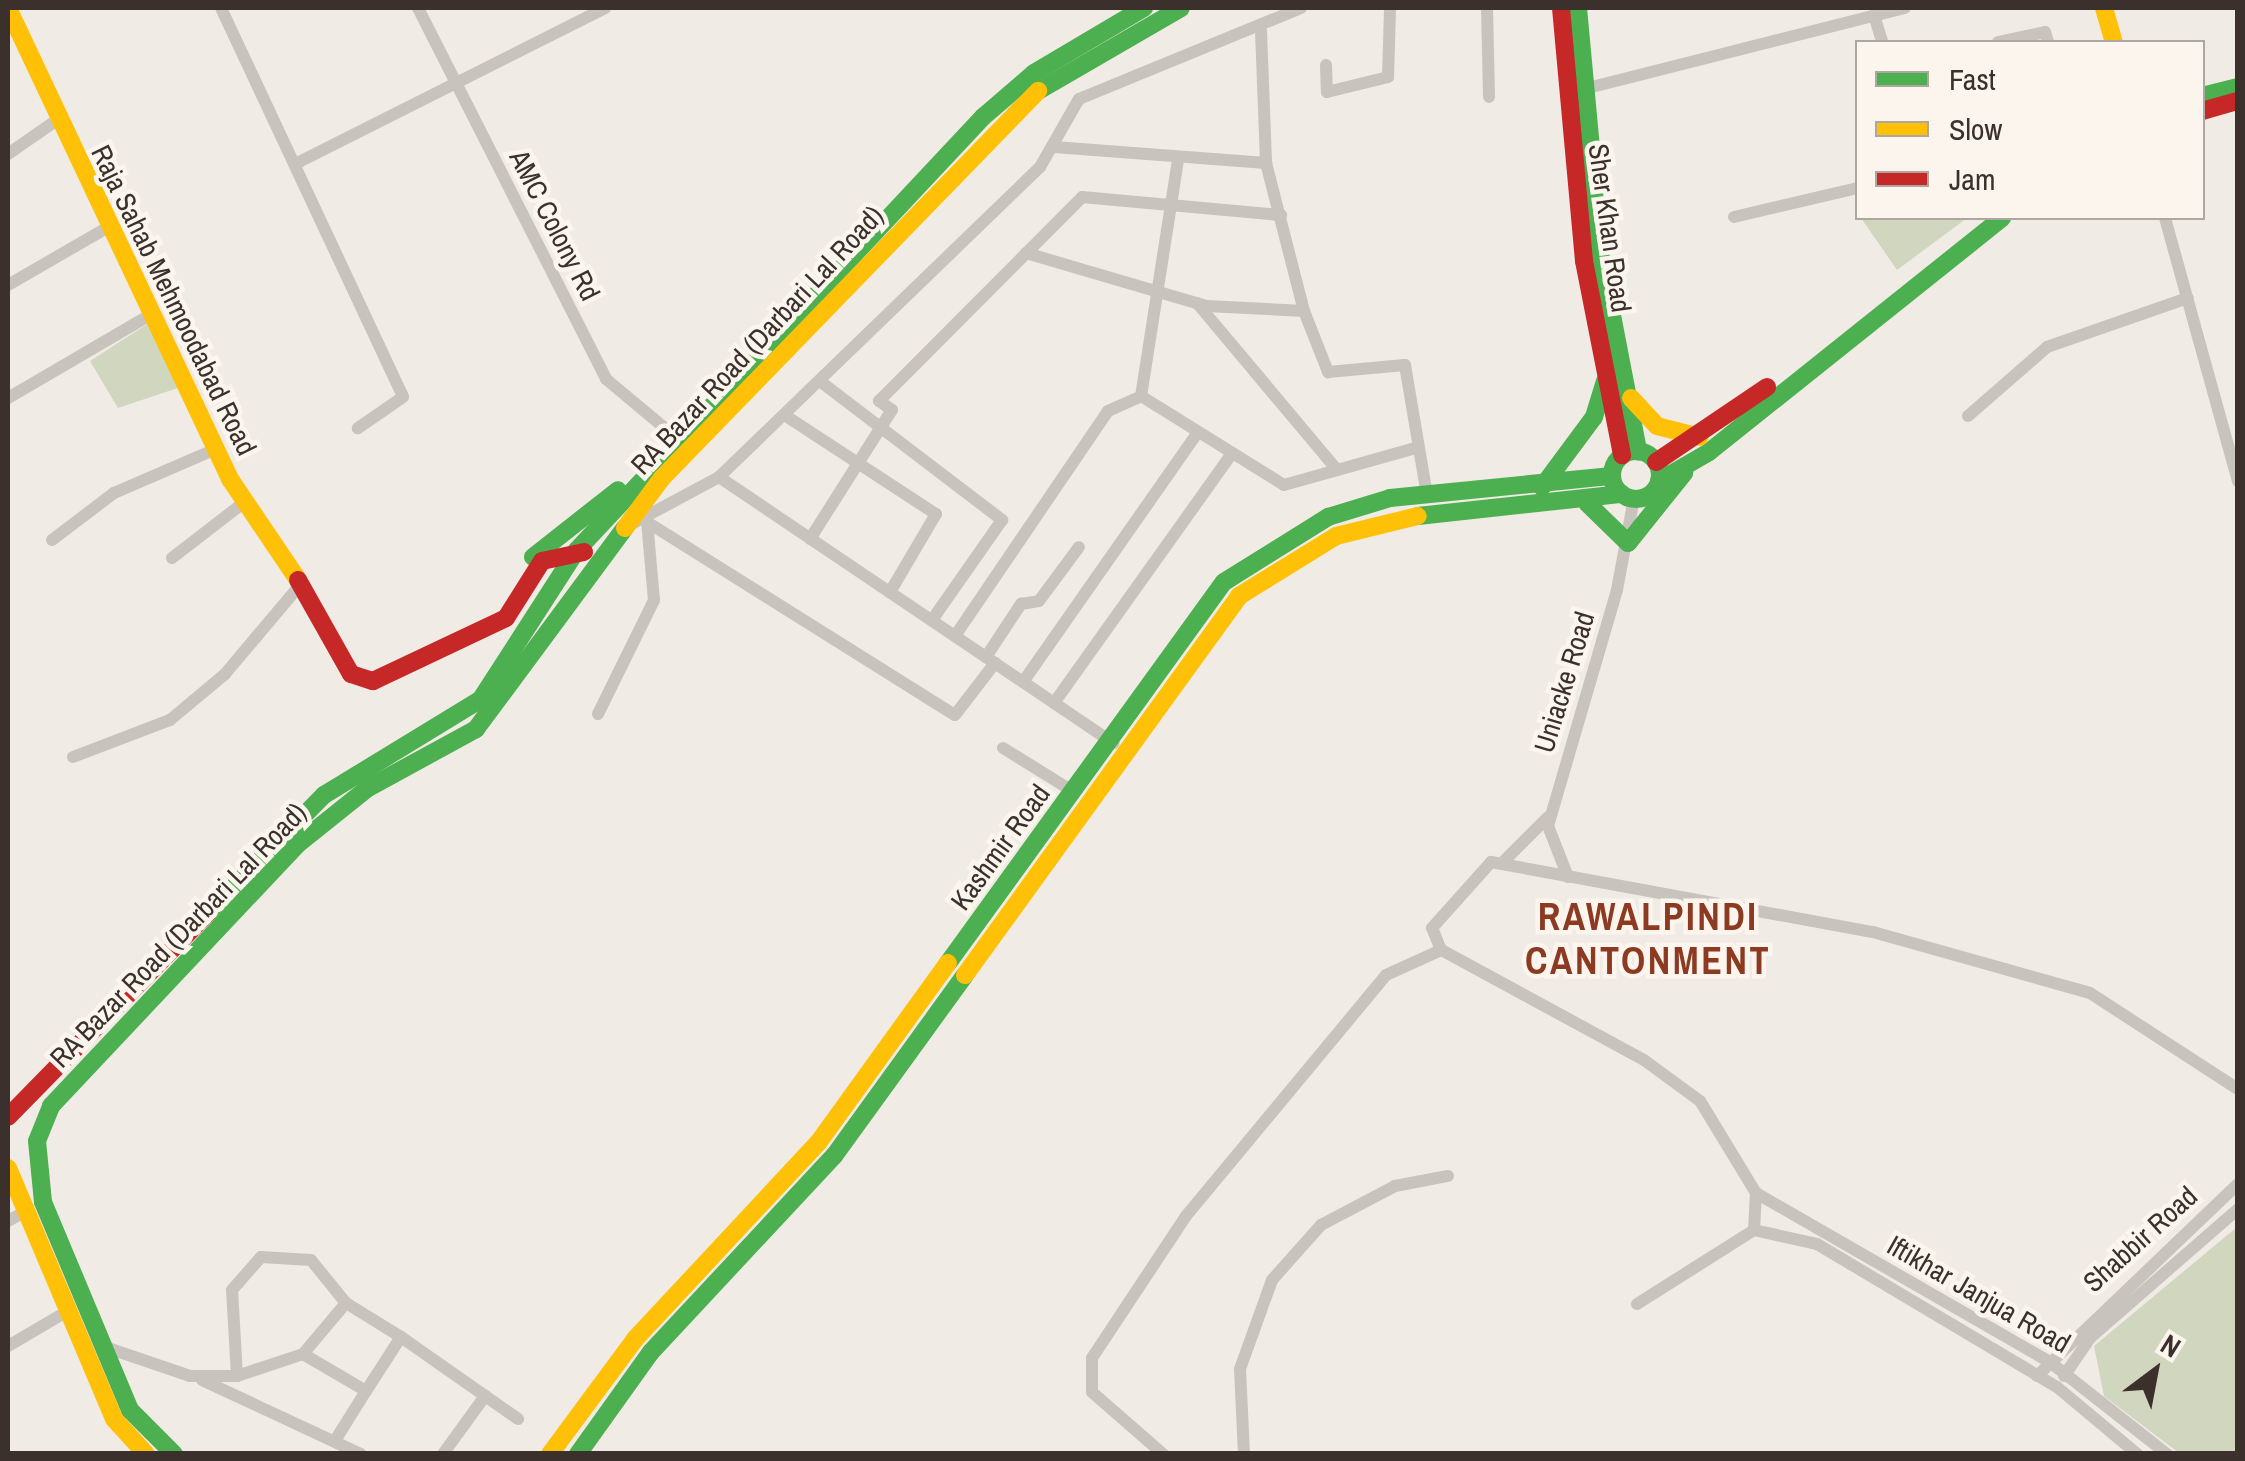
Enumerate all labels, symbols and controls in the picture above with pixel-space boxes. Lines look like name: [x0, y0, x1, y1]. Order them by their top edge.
legend: [1855, 40, 2205, 220]
text: Fast: [1949, 59, 1996, 99]
text: Slow: [1949, 109, 2002, 149]
street label: Raja Sahab Mehmoodabad Road: [84, 139, 264, 461]
street label: Sher Khan Road: [1582, 142, 1638, 314]
street label: AMC Colony Rd: [503, 144, 607, 306]
text: Jam: [1949, 159, 1995, 199]
street label: RA Bazar Road (Darbari Lal Road): [623, 198, 891, 482]
street label: Uniacke Road: [1527, 608, 1601, 756]
street label: Kashmir Road: [943, 778, 1057, 916]
street label: RA Bazar Road (Darbari Lal Road): [42, 795, 314, 1075]
district label: RAWALPINDI CANTONMENT: [1525, 894, 1771, 984]
street label: Shabbir Road: [2076, 1179, 2204, 1299]
street label: Iftikhar Janjua Road: [1882, 1228, 2076, 1360]
north arrow: [2105, 1321, 2205, 1421]
text: N: [2154, 1325, 2188, 1366]

